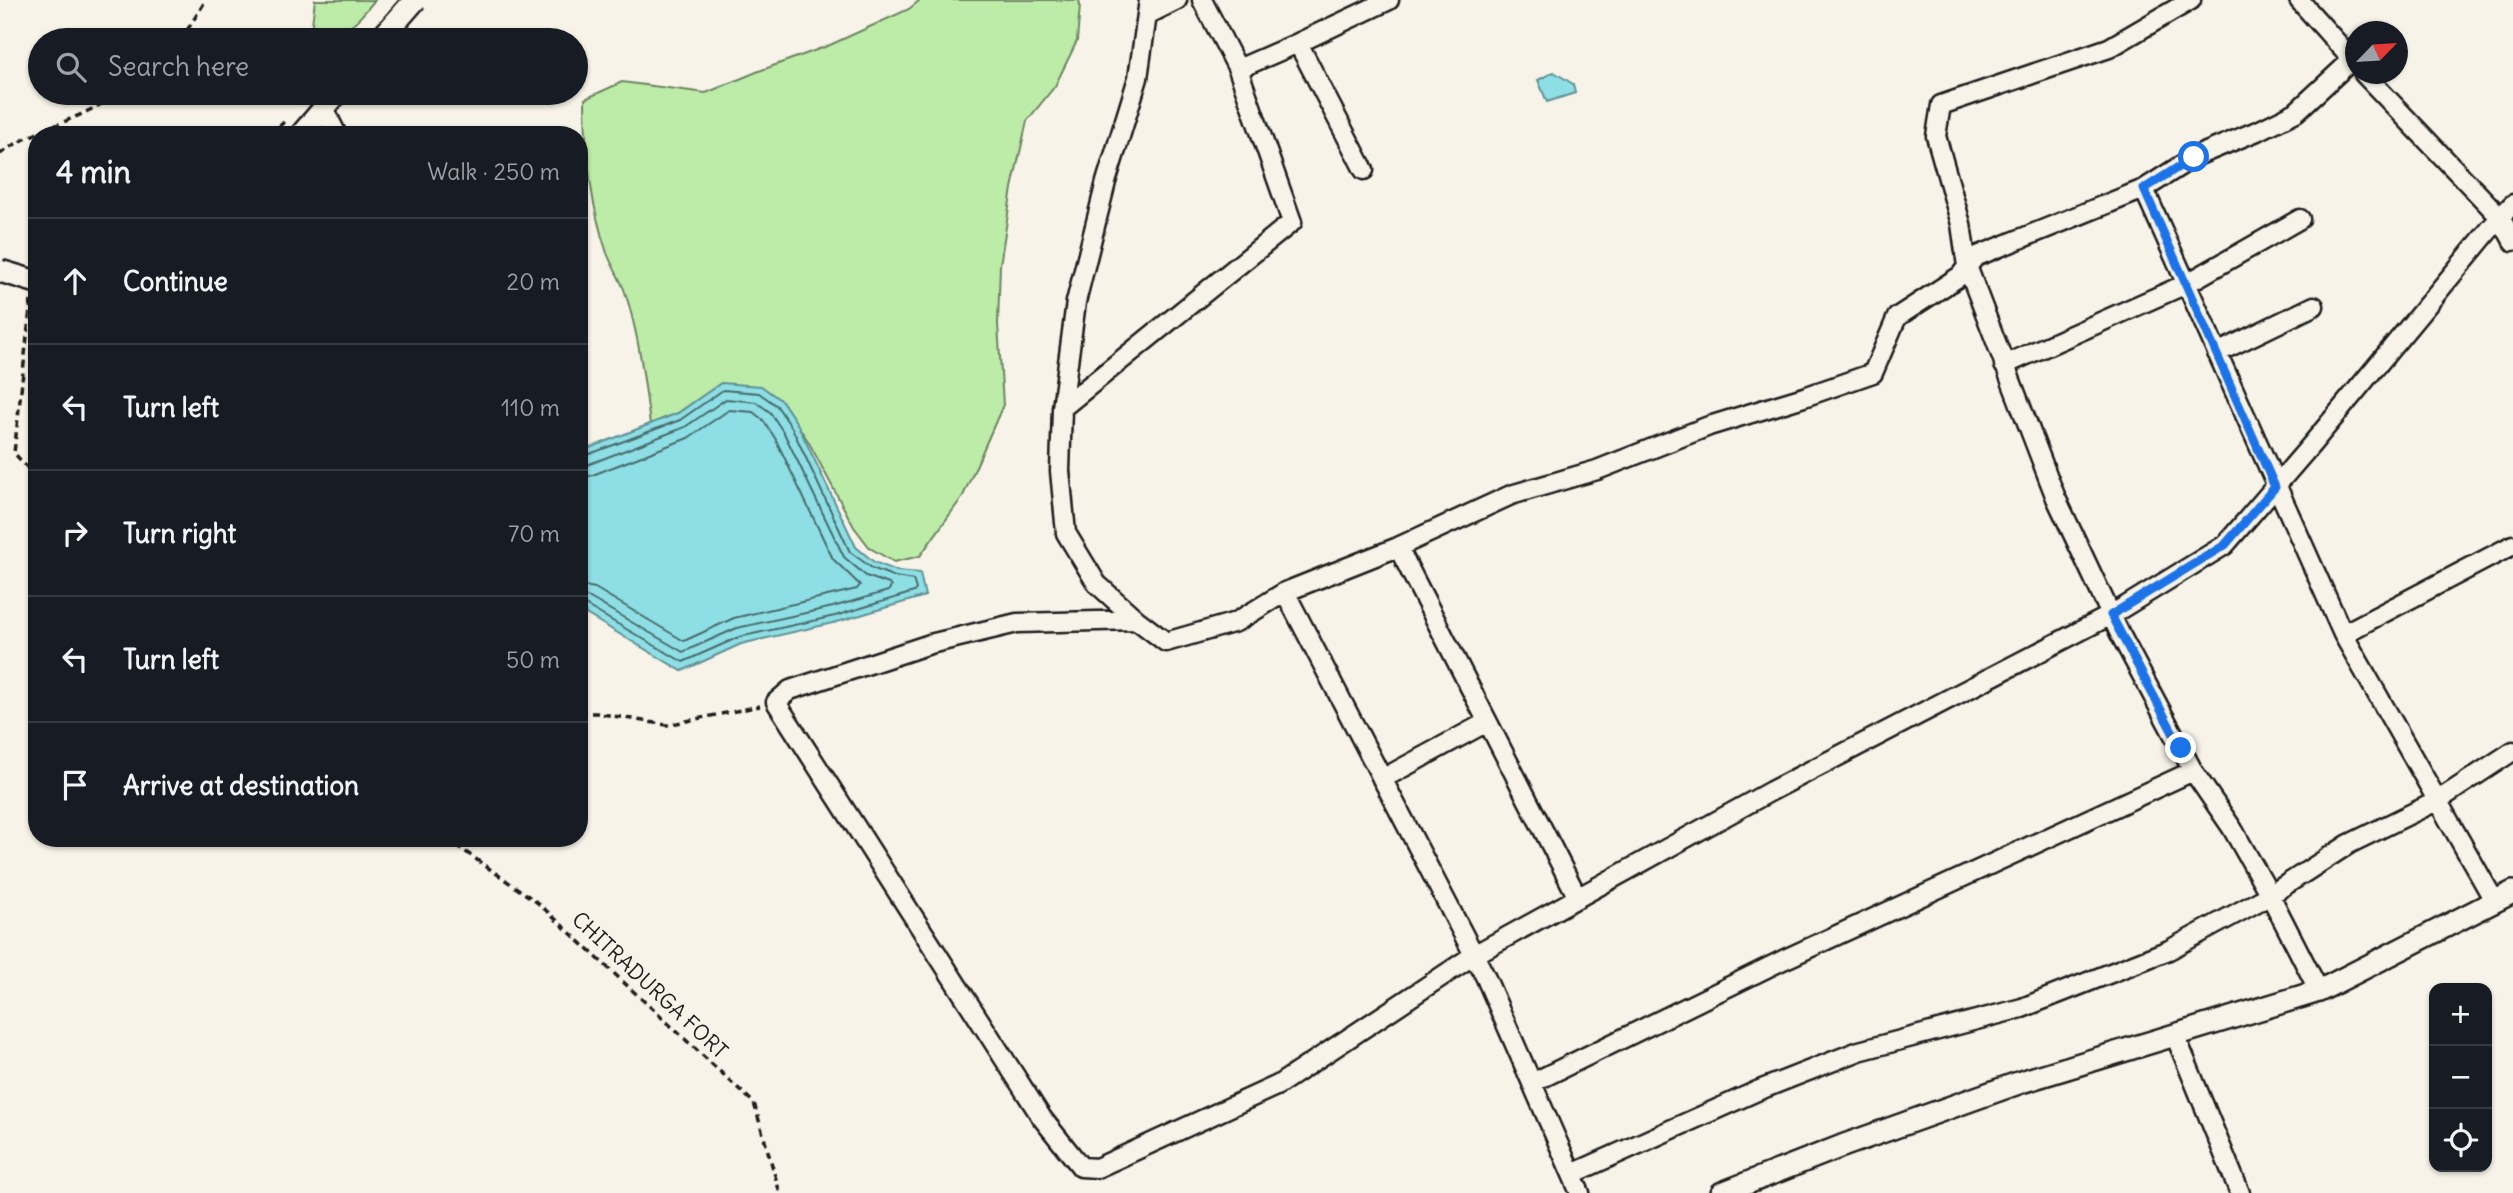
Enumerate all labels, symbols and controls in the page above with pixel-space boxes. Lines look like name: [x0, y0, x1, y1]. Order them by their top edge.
north arrow: [2345, 21, 2408, 84]
search box: [28, 28, 588, 105]
icon: search: [52, 48, 90, 86]
text: Search here: [108, 50, 249, 83]
route start: [2178, 141, 2209, 172]
text: 4 min: [56, 153, 131, 191]
text: Walk · 250 m: [427, 157, 560, 186]
icon: ahead: [56, 262, 94, 300]
text: Continue: [123, 265, 228, 298]
text: 20 m: [507, 267, 560, 296]
icon: left: [56, 388, 94, 426]
text: Turn left: [123, 391, 219, 424]
text: 110 m: [501, 393, 560, 422]
icon: right: [56, 514, 94, 552]
text: Turn right: [123, 517, 236, 550]
text: 70 m: [508, 519, 560, 548]
icon: left: [56, 640, 94, 678]
text: Turn left: [123, 643, 219, 676]
text: 50 m: [506, 645, 560, 674]
route end: [2165, 732, 2196, 763]
icon: arrive: [56, 766, 94, 804]
text: Arrive at destination: [123, 769, 359, 802]
street label: CHITRADURGA FORT: [566, 906, 734, 1064]
map controls: [2429, 983, 2492, 1172]
button: +: [2429, 983, 2492, 1046]
button: −: [2429, 1046, 2492, 1109]
button: locate: [2429, 1109, 2492, 1172]

